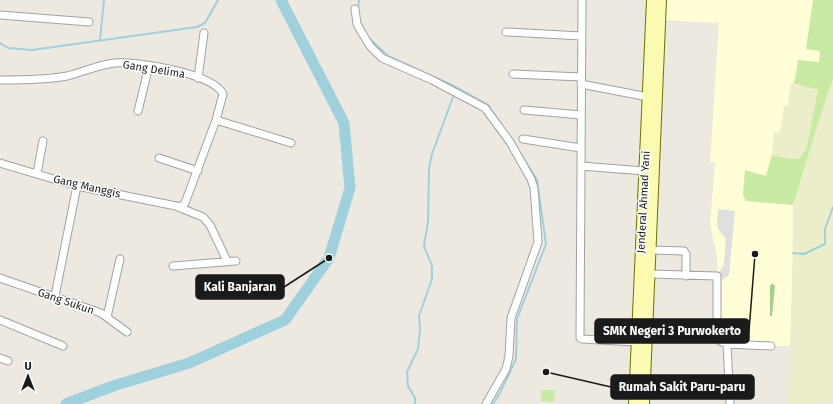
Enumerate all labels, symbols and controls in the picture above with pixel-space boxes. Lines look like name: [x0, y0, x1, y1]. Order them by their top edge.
street label: Gang Delima: [122, 58, 186, 81]
street label: Jenderal Ahmad Yani: [634, 150, 653, 254]
street label: Gang Manggis: [52, 172, 122, 201]
callout: Kali Banjaran: [196, 275, 284, 299]
text: Kali Banjaran: [204, 280, 276, 294]
street label: Gang Sukun: [36, 286, 96, 317]
callout: SMK Negeri 3 Purwokerto: [595, 319, 749, 343]
text: SMK Negeri 3 Purwokerto: [603, 324, 741, 338]
north arrow: [8, 356, 48, 396]
text: U: [24, 360, 32, 373]
callout: Rumah Sakit Paru-paru: [611, 375, 754, 399]
text: Rumah Sakit Paru-paru: [619, 380, 745, 394]

